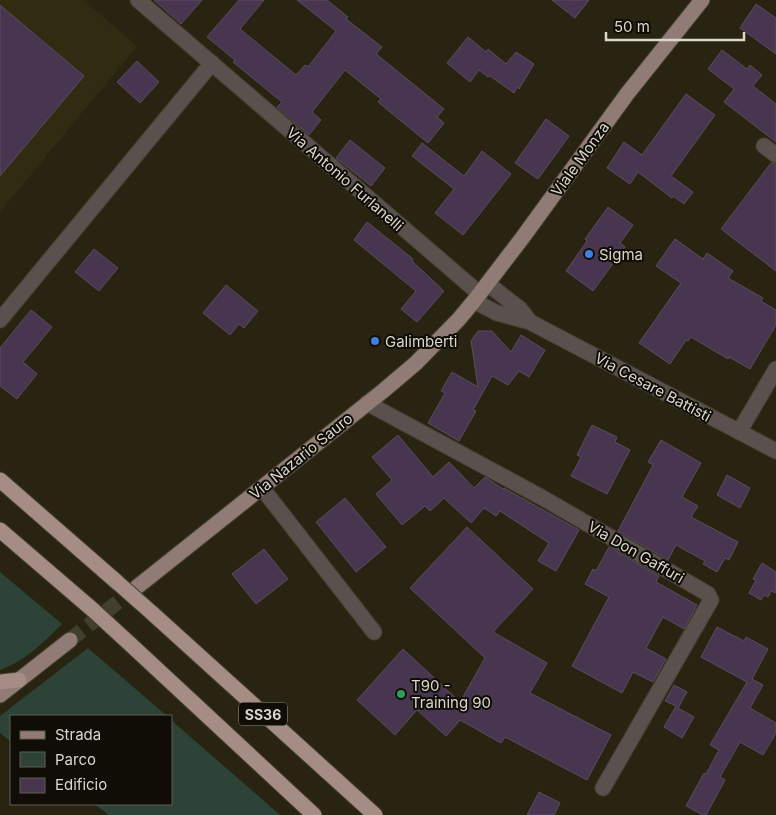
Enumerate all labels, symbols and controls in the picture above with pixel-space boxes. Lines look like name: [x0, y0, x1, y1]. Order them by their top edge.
scale bar: [606, 10, 744, 42]
text: 50 m: [614, 17, 650, 36]
street label: Viale Monza: [547, 118, 613, 200]
street label: Via Antonio Furlanelli: [283, 123, 407, 235]
place label: Sigma: [599, 245, 643, 264]
marker: Sigma: [583, 248, 595, 260]
place label: Galimberti: [385, 332, 457, 351]
marker: Galimberti: [369, 335, 381, 347]
street label: Via Cesare Battisti: [592, 348, 714, 426]
street label: Via Nazario Sauro: [246, 409, 356, 503]
street label: Via Don Gaffuri: [584, 517, 688, 587]
place label: T90 - Training 90: [411, 676, 491, 712]
marker: T90 - Training 90: [395, 688, 407, 700]
road number: SS36: [239, 702, 287, 726]
legend: [10, 715, 172, 805]
text: Strada: [55, 725, 101, 744]
text: Parco: [55, 750, 96, 769]
text: Edificio: [55, 775, 107, 794]

